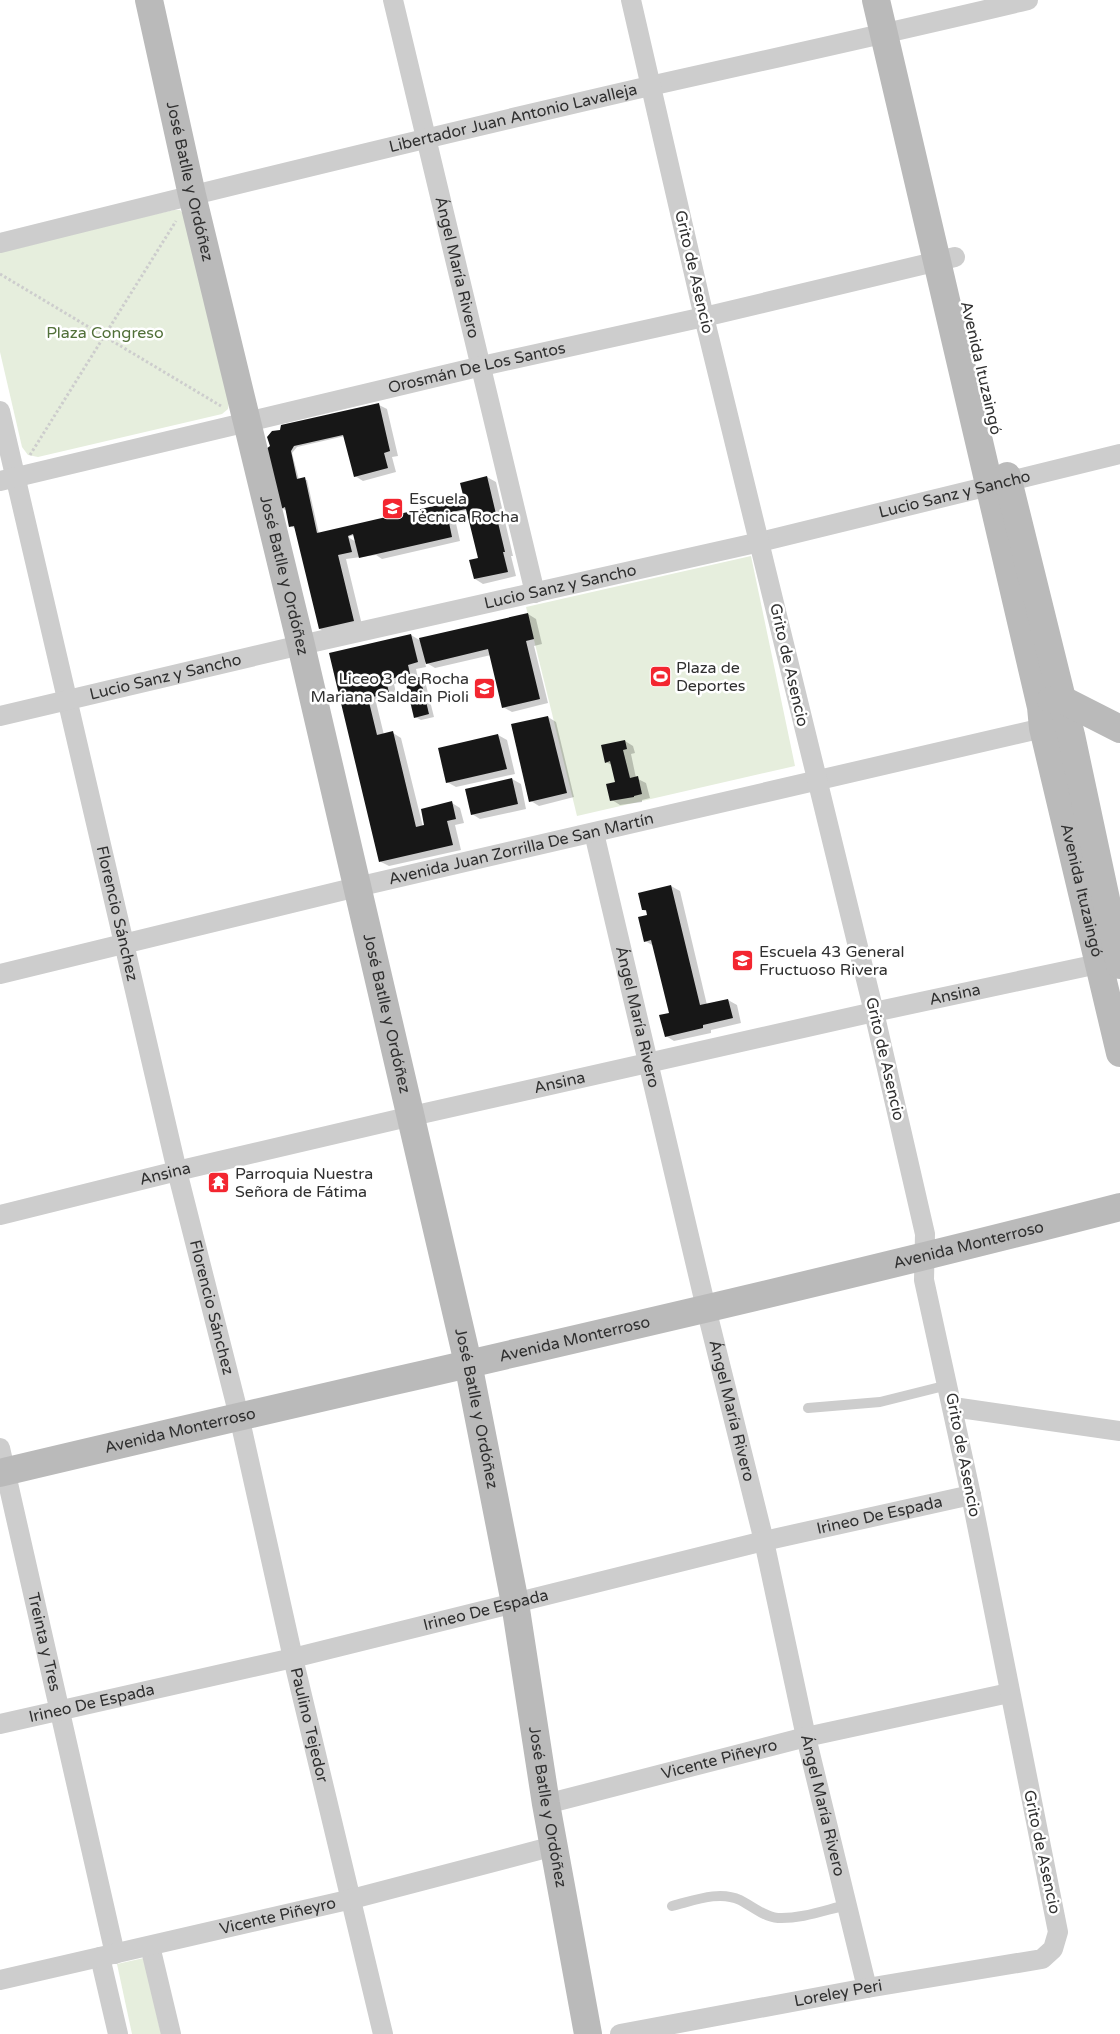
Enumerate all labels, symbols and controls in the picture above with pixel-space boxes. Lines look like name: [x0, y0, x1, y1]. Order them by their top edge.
street label: Libertador Juan Antonio Lavalleja: [387, 79, 639, 157]
street label: José Batlle y Ordóñez: [162, 100, 218, 264]
street label: Ángel María Rivero: [430, 195, 484, 340]
street label: Grito de Asencio: [670, 208, 718, 336]
street label: Avenida Ituzaingó: [956, 299, 1006, 437]
park label: Plaza Congreso: [46, 323, 164, 343]
street label: Orosmán De Los Santos: [386, 338, 567, 398]
street label: Lucio Sanz y Sancho: [877, 466, 1033, 523]
place label: Escuela Técnica Rocha: [409, 489, 519, 527]
street label: José Batlle y Ordóñez: [255, 494, 313, 657]
school or university icon: Escuela Técnica Rocha: [381, 496, 405, 520]
street label: Lucio Sanz y Sancho: [482, 560, 638, 614]
street label: Grito de Asencio: [765, 601, 813, 729]
street label: Lucio Sanz y Sancho: [87, 649, 243, 705]
place label: Plaza de Deportes: [676, 658, 745, 696]
sports icon: Plaza de Deportes: [648, 665, 672, 689]
place label: Liceo 3 de Rocha Mariana Saldain Pioli: [310, 669, 469, 707]
school or university icon: Liceo 3 de Rocha Mariana Saldain Pioli: [473, 676, 497, 700]
street label: Avenida Juan Zorrilla De San Martín: [387, 809, 656, 889]
street label: Avenida Ituzaingó: [1056, 822, 1107, 959]
street label: Florencio Sánchez: [92, 844, 142, 983]
street label: José Batlle y Ordóñez: [358, 932, 415, 1095]
place label: Escuela 43 General Fructuoso Rivera: [759, 942, 905, 980]
street label: Ángel María Rivero: [611, 944, 664, 1090]
school or university icon: Escuela 43 General Fructuoso Rivera: [731, 949, 755, 973]
street label: Ansina: [927, 979, 982, 1010]
street label: Grito de Asencio: [861, 995, 909, 1123]
street label: Ansina: [532, 1067, 587, 1098]
street label: Ansina: [137, 1158, 193, 1190]
place label: Parroquia Nuestra Señora de Fátima: [235, 1164, 373, 1202]
temple icon: Parroquia Nuestra Señora de Fátima: [207, 1171, 231, 1195]
street label: Avenida Monterroso: [891, 1217, 1046, 1273]
street label: Florencio Sánchez: [185, 1238, 238, 1377]
street label: Avenida Monterroso: [497, 1312, 652, 1367]
street label: José Batlle y Ordóñez: [450, 1326, 502, 1490]
street label: Ángel María Rivero: [704, 1338, 759, 1484]
street label: Grito de Asencio: [941, 1391, 985, 1519]
street label: Avenida Monterroso: [103, 1403, 258, 1458]
street label: Irineo De Espada: [815, 1492, 944, 1539]
street label: Irineo De Espada: [421, 1585, 550, 1635]
street label: Treinta y Tres: [23, 1591, 65, 1693]
street label: Paulino Tejedor: [286, 1666, 333, 1785]
street label: Irineo De Espada: [27, 1679, 156, 1727]
street label: José Batlle y Ordóñez: [524, 1725, 571, 1889]
street label: Ángel María Rivero: [796, 1733, 849, 1878]
street label: Vicente Piñeyro: [659, 1735, 779, 1784]
street label: Grito de Asencio: [1019, 1788, 1065, 1916]
street label: Vicente Piñeyro: [218, 1893, 338, 1939]
street label: Loreley Peri: [792, 1976, 884, 2011]

